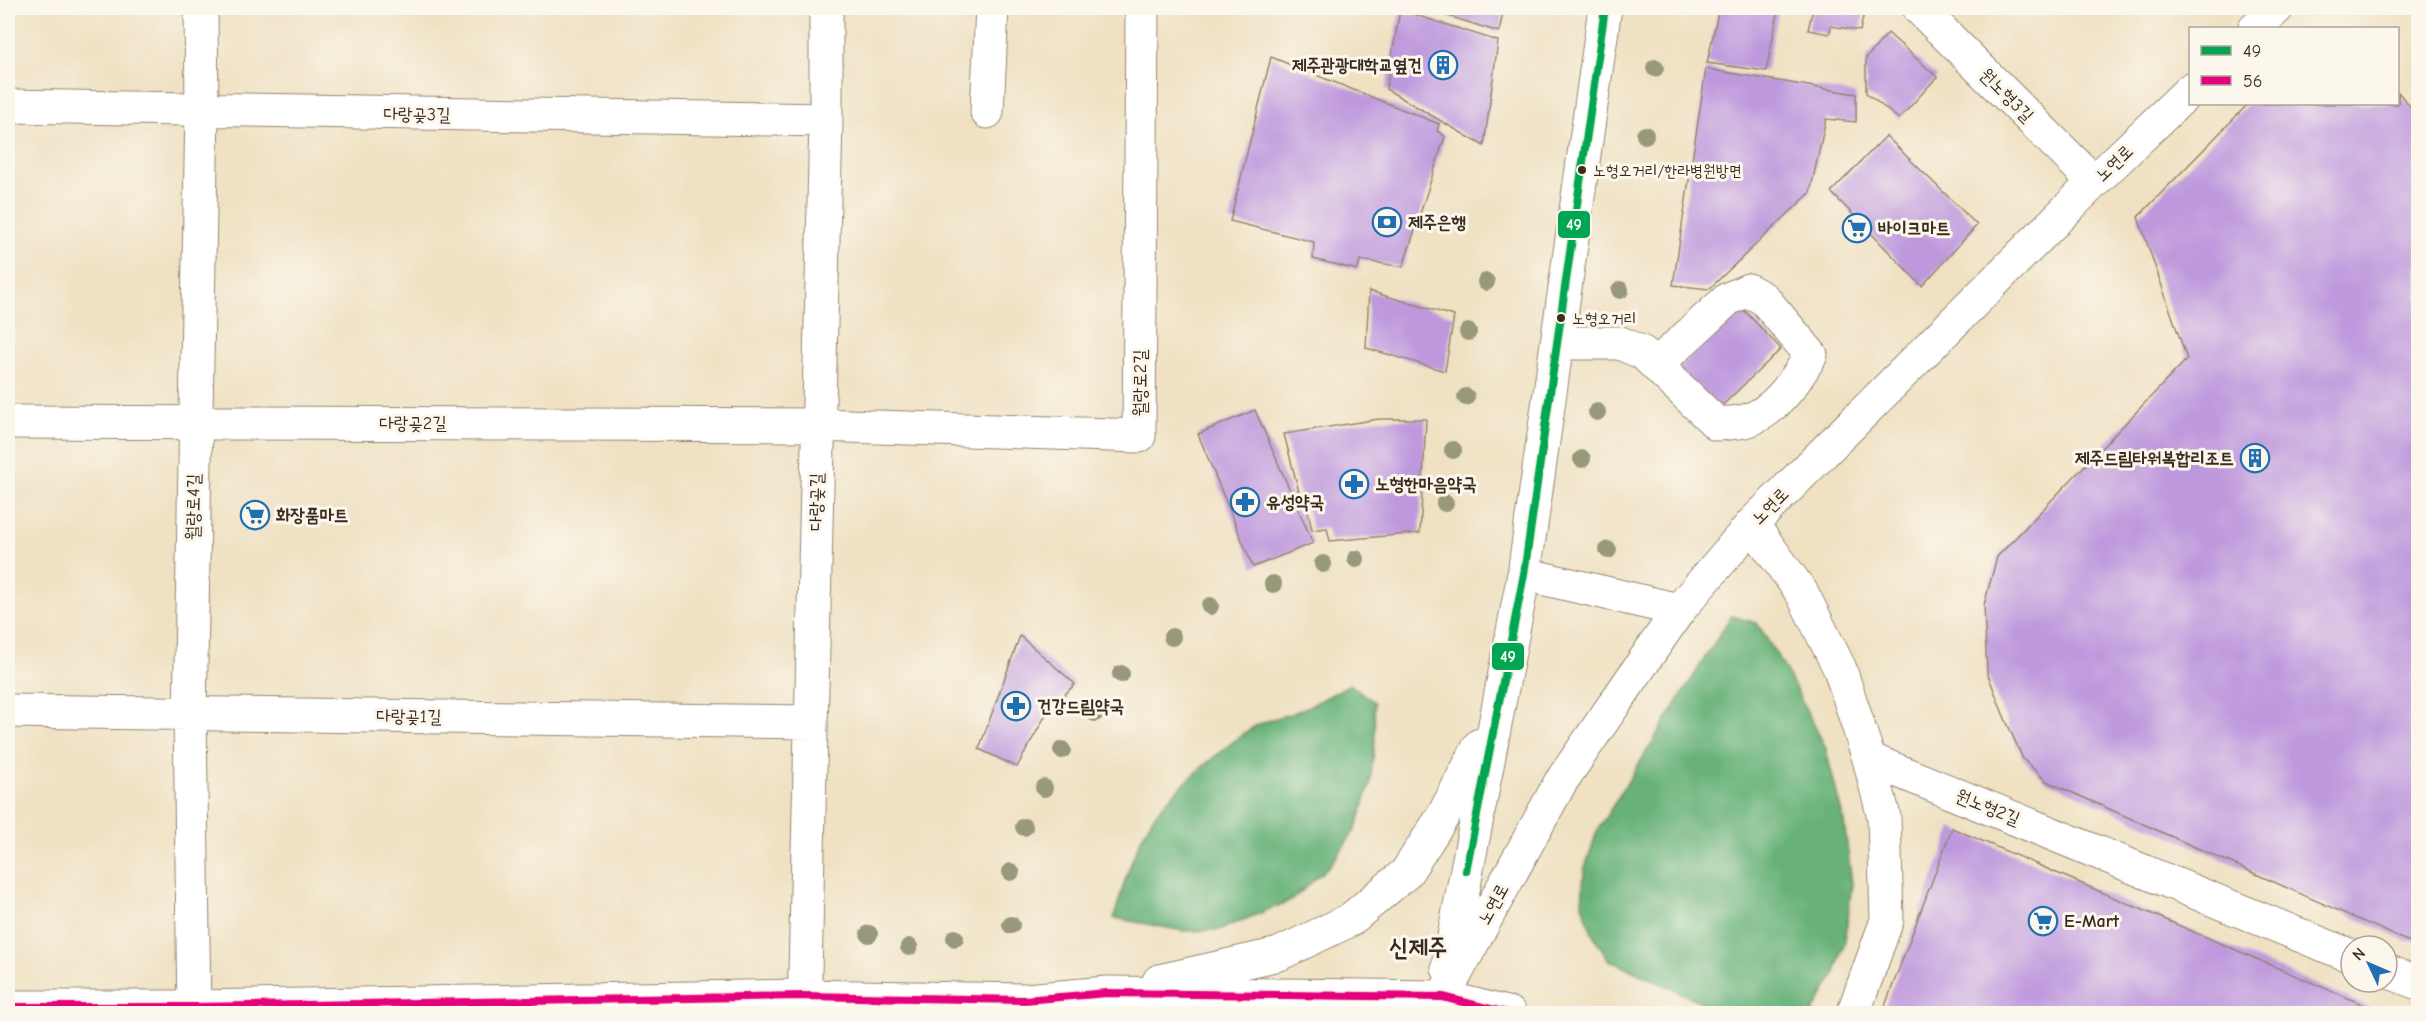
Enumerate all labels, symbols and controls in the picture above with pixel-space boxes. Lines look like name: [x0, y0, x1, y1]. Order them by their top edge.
legend: [2189, 27, 2399, 105]
text: 49: [2243, 41, 2261, 62]
building icon: 제주관광대학교옆건: [1427, 49, 1459, 81]
place label: 제주관광대학교옆건: [1292, 55, 1422, 76]
street label: 원노형3길: [1976, 64, 2038, 127]
text: 56: [2243, 71, 2263, 92]
street label: 다랑곶3길: [383, 103, 451, 126]
street label: 노연로: [2091, 141, 2137, 186]
place label: 노형오거리/한라병원방면: [1593, 162, 1742, 180]
marker: 노형오거리/한라병원방면: [1576, 164, 1588, 176]
bank icon: 제주은행: [1371, 206, 1403, 238]
line badge: 49: [1557, 210, 1591, 239]
place label: 제주은행: [1408, 212, 1466, 233]
supermarket icon: 바이크마트: [1841, 212, 1873, 244]
text: 49: [1566, 216, 1582, 234]
place label: 바이크마트: [1878, 218, 1950, 239]
place label: 노형오거리: [1572, 310, 1636, 328]
marker: 노형오거리: [1555, 312, 1567, 324]
street label: 월랑로2길: [1130, 349, 1151, 417]
street label: 다랑곶2길: [379, 413, 447, 434]
building icon: 제주드림타워복합리조트: [2239, 442, 2271, 474]
place label: 제주드림타워복합리조트: [2075, 448, 2234, 469]
pharmacy icon: 노형한마음약국: [1338, 468, 1370, 500]
street label: 다랑곶길: [805, 472, 828, 531]
street label: 월랑로4길: [182, 473, 205, 541]
place label: 노형한마음약국: [1375, 474, 1476, 495]
street label: 노연로: [1748, 484, 1793, 529]
pharmacy icon: 유성약국: [1229, 486, 1261, 518]
place label: 유성약국: [1266, 492, 1324, 513]
supermarket icon: 화장품마트: [239, 499, 271, 531]
place label: 화장품마트: [276, 505, 348, 526]
line badge: 49: [1491, 642, 1525, 671]
text: 49: [1500, 648, 1516, 666]
pharmacy icon: 건강드림약국: [1000, 690, 1032, 722]
place label: 건강드림약국: [1037, 696, 1124, 717]
street label: 다랑곶1길: [376, 705, 442, 728]
street label: 원노형2길: [1953, 785, 2023, 830]
street label: 노연로: [1474, 880, 1513, 928]
supermarket icon: E-Mart: [2027, 905, 2059, 937]
place label: E-Mart: [2064, 911, 2120, 932]
district label: 신제주: [1389, 933, 1447, 961]
north arrow: [2339, 934, 2399, 994]
text: N: [2349, 944, 2369, 964]

